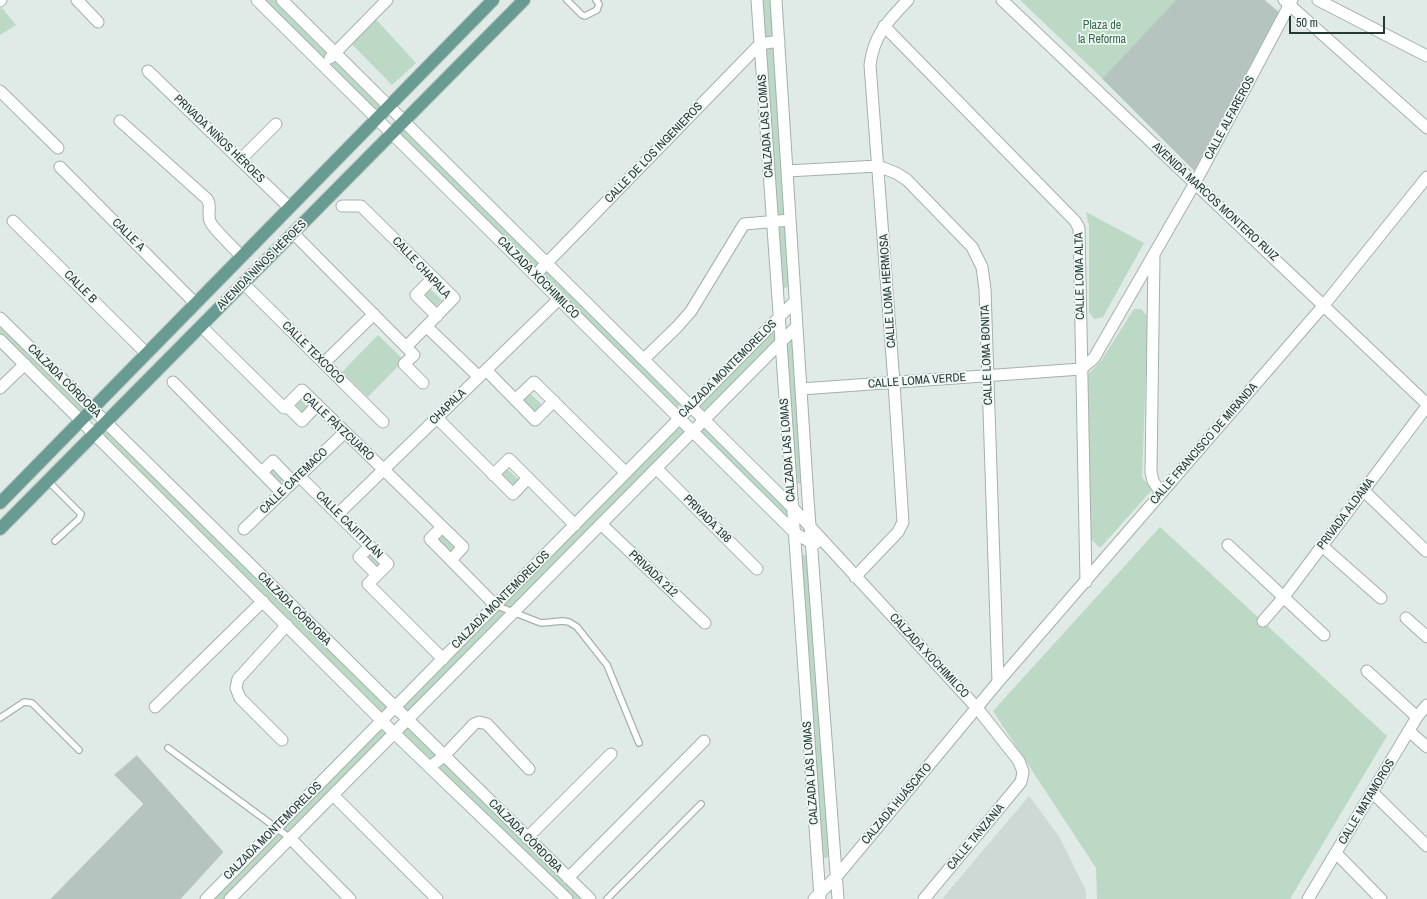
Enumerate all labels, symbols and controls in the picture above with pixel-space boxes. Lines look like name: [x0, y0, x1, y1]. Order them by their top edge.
scale bar: [1291, 8, 1387, 34]
text: 50 m: [1296, 15, 1318, 31]
park label: Plaza de la Reforma: [1078, 19, 1126, 47]
street label: CALZADA LAS LOMAS: [755, 74, 777, 178]
street label: CALLE ALFAREROS: [1202, 74, 1258, 162]
street label: PRIVADA NIÑOS HÉROES: [171, 92, 267, 186]
street label: CALLE DE LOS INGENIEROS: [602, 100, 706, 206]
street label: AVENIDA MARCOS MONTERO RUIZ: [1149, 140, 1281, 264]
street label: CALLE A: [109, 216, 147, 254]
street label: AVENIDA NIÑOS HÉROES: [214, 217, 310, 313]
street label: CALLE LOMA ALTA: [1072, 232, 1088, 320]
street label: CALLE LOMA HERMOSA: [877, 233, 899, 349]
street label: CALLE CHAPALA: [389, 234, 453, 302]
street label: CALZADA XOCHIMILCO: [494, 234, 582, 322]
street label: CALLE B: [61, 268, 99, 306]
street label: CALLE LOMA BONITA: [978, 305, 996, 405]
street label: CALZADA MONTEMORELOS: [676, 317, 780, 421]
street label: CALLE TEXCOCO: [279, 319, 347, 387]
street label: CALZADA CÓRDOBA: [24, 341, 104, 421]
street label: CALLE LOMA VERDE: [867, 370, 967, 392]
street label: CALLE FRANCISCO DE MIRANDA: [1147, 380, 1261, 508]
street label: CHAPALA: [427, 386, 469, 428]
street label: CALLE PÁTZCUARO: [299, 390, 377, 464]
street label: CALZADA LAS LOMAS: [777, 398, 799, 502]
street label: CALLE CATEMACO: [257, 445, 331, 517]
street label: PRIVADA ALDAMA: [1314, 475, 1378, 553]
street label: CALLE CAJITITLÁN: [312, 488, 386, 562]
street label: PRIVADA 198: [680, 492, 734, 546]
street label: CALZADA MONTEMORELOS: [449, 548, 553, 652]
street label: PRIVADA 212: [626, 548, 680, 600]
street label: CALZADA CÓRDOBA: [254, 569, 334, 649]
street label: CALZADA XOCHIMILCO: [886, 611, 972, 701]
street label: CALZADA LAS LOMAS: [800, 721, 822, 825]
street label: CALLE MATAMOROS: [1336, 757, 1398, 847]
street label: CALZADA HUÁSCATO: [859, 760, 935, 848]
street label: CALZADA MONTEMORELOS: [221, 779, 325, 883]
street label: CALZADA CÓRDOBA: [485, 796, 565, 876]
street label: CALLE TANZANIA: [944, 801, 1008, 873]

